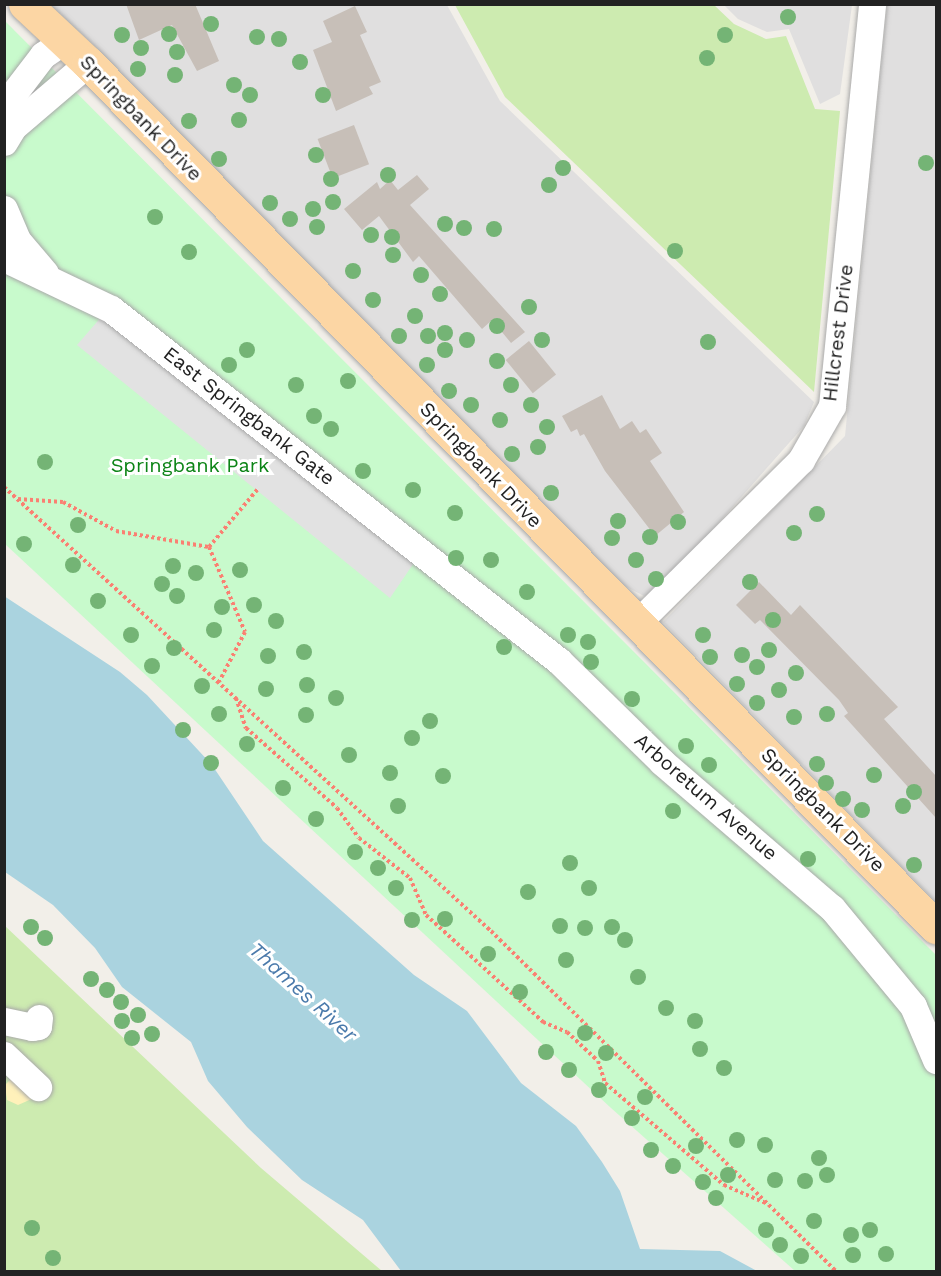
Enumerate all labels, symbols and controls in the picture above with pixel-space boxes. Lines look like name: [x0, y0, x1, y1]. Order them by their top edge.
street label: Springbank Drive: [75, 50, 207, 186]
street label: Hillcrest Drive: [818, 263, 858, 403]
street label: East Springbank Gate: [158, 341, 340, 491]
street label: Springbank Drive: [415, 397, 547, 533]
park label: Springbank Park: [110, 453, 270, 477]
street label: Arboretum Avenue: [629, 728, 783, 866]
street label: Springbank Drive: [756, 743, 890, 877]
water label: Thames River: [244, 937, 362, 1047]

